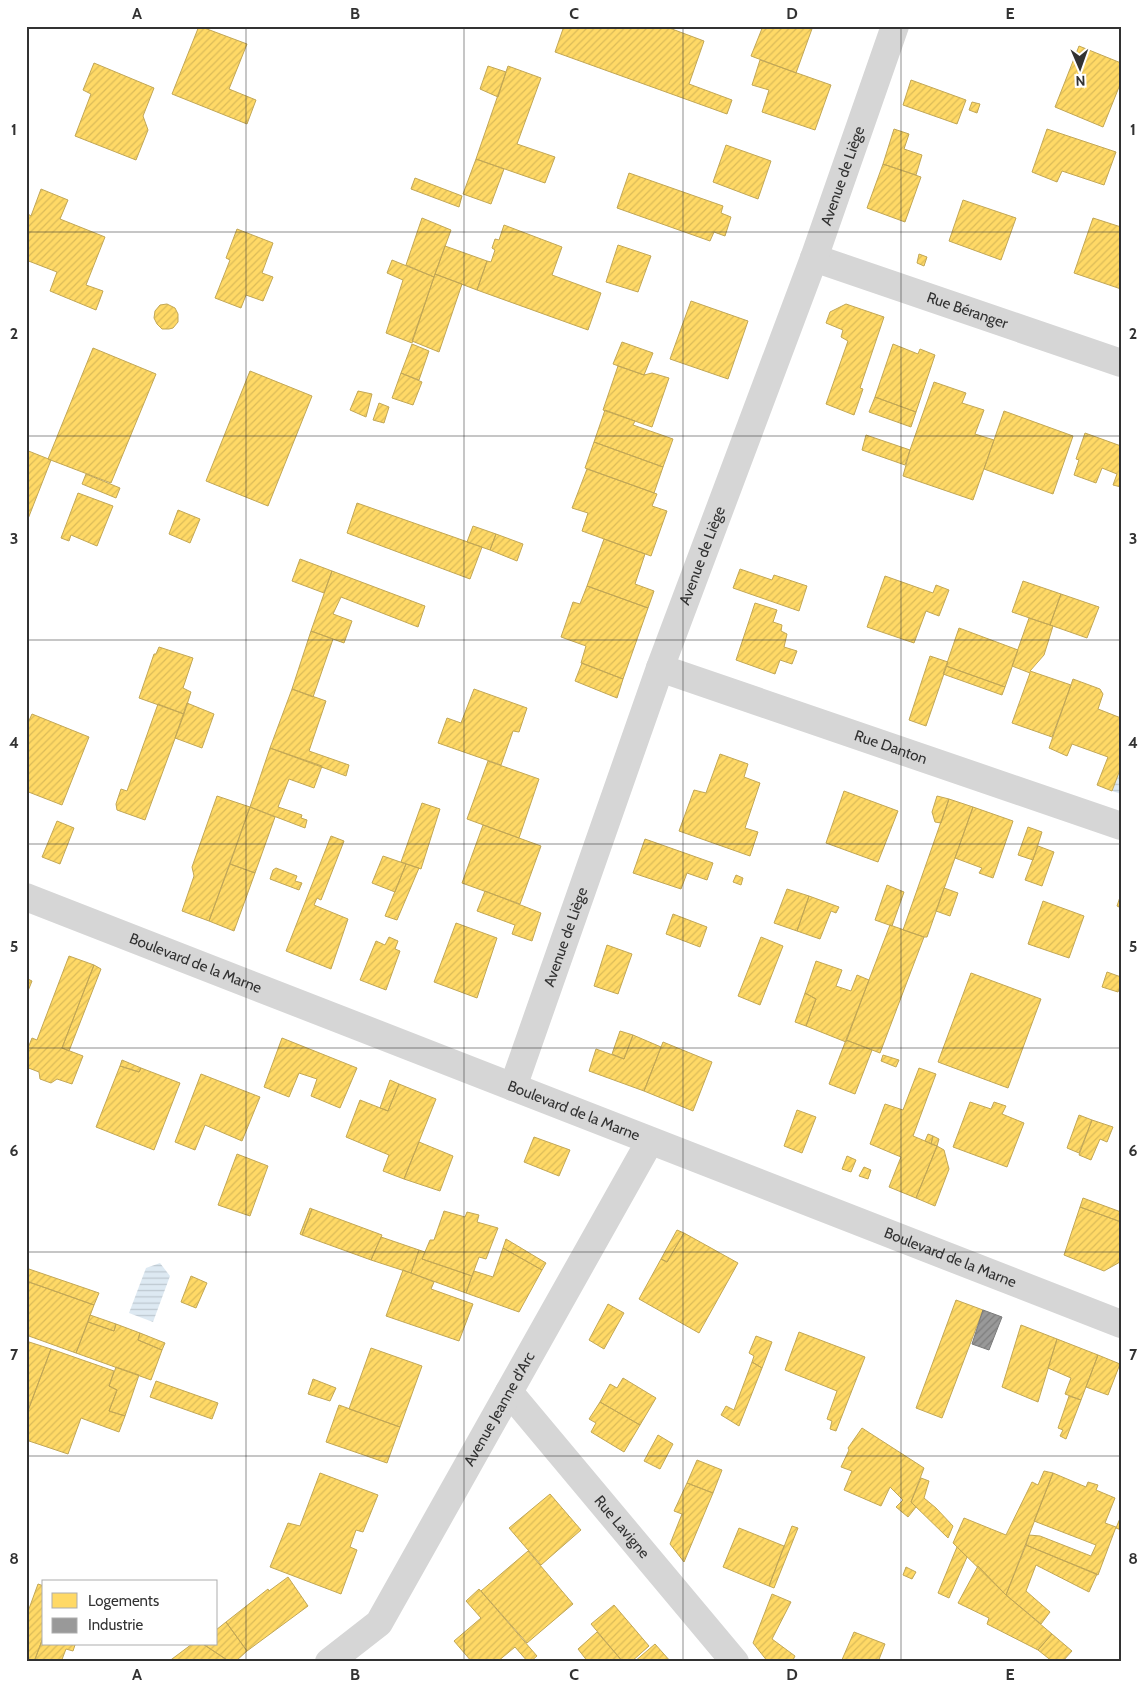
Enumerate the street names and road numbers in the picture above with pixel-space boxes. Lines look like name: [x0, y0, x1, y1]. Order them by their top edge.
street label: Avenue de Liège: [817, 124, 868, 228]
street label: Rue Béranger: [924, 288, 1010, 333]
street label: Avenue de Liège: [675, 504, 729, 608]
street label: Rue Danton: [852, 726, 930, 768]
street label: Avenue de Liège: [540, 885, 591, 989]
street label: Boulevard de la Marne: [127, 929, 265, 997]
street label: Boulevard de la Marne: [505, 1077, 643, 1145]
street label: Boulevard de la Marne: [881, 1223, 1019, 1291]
street label: Avenue Jeanne d'Arc: [460, 1348, 539, 1469]
street label: Rue Lavigne: [591, 1492, 654, 1562]

